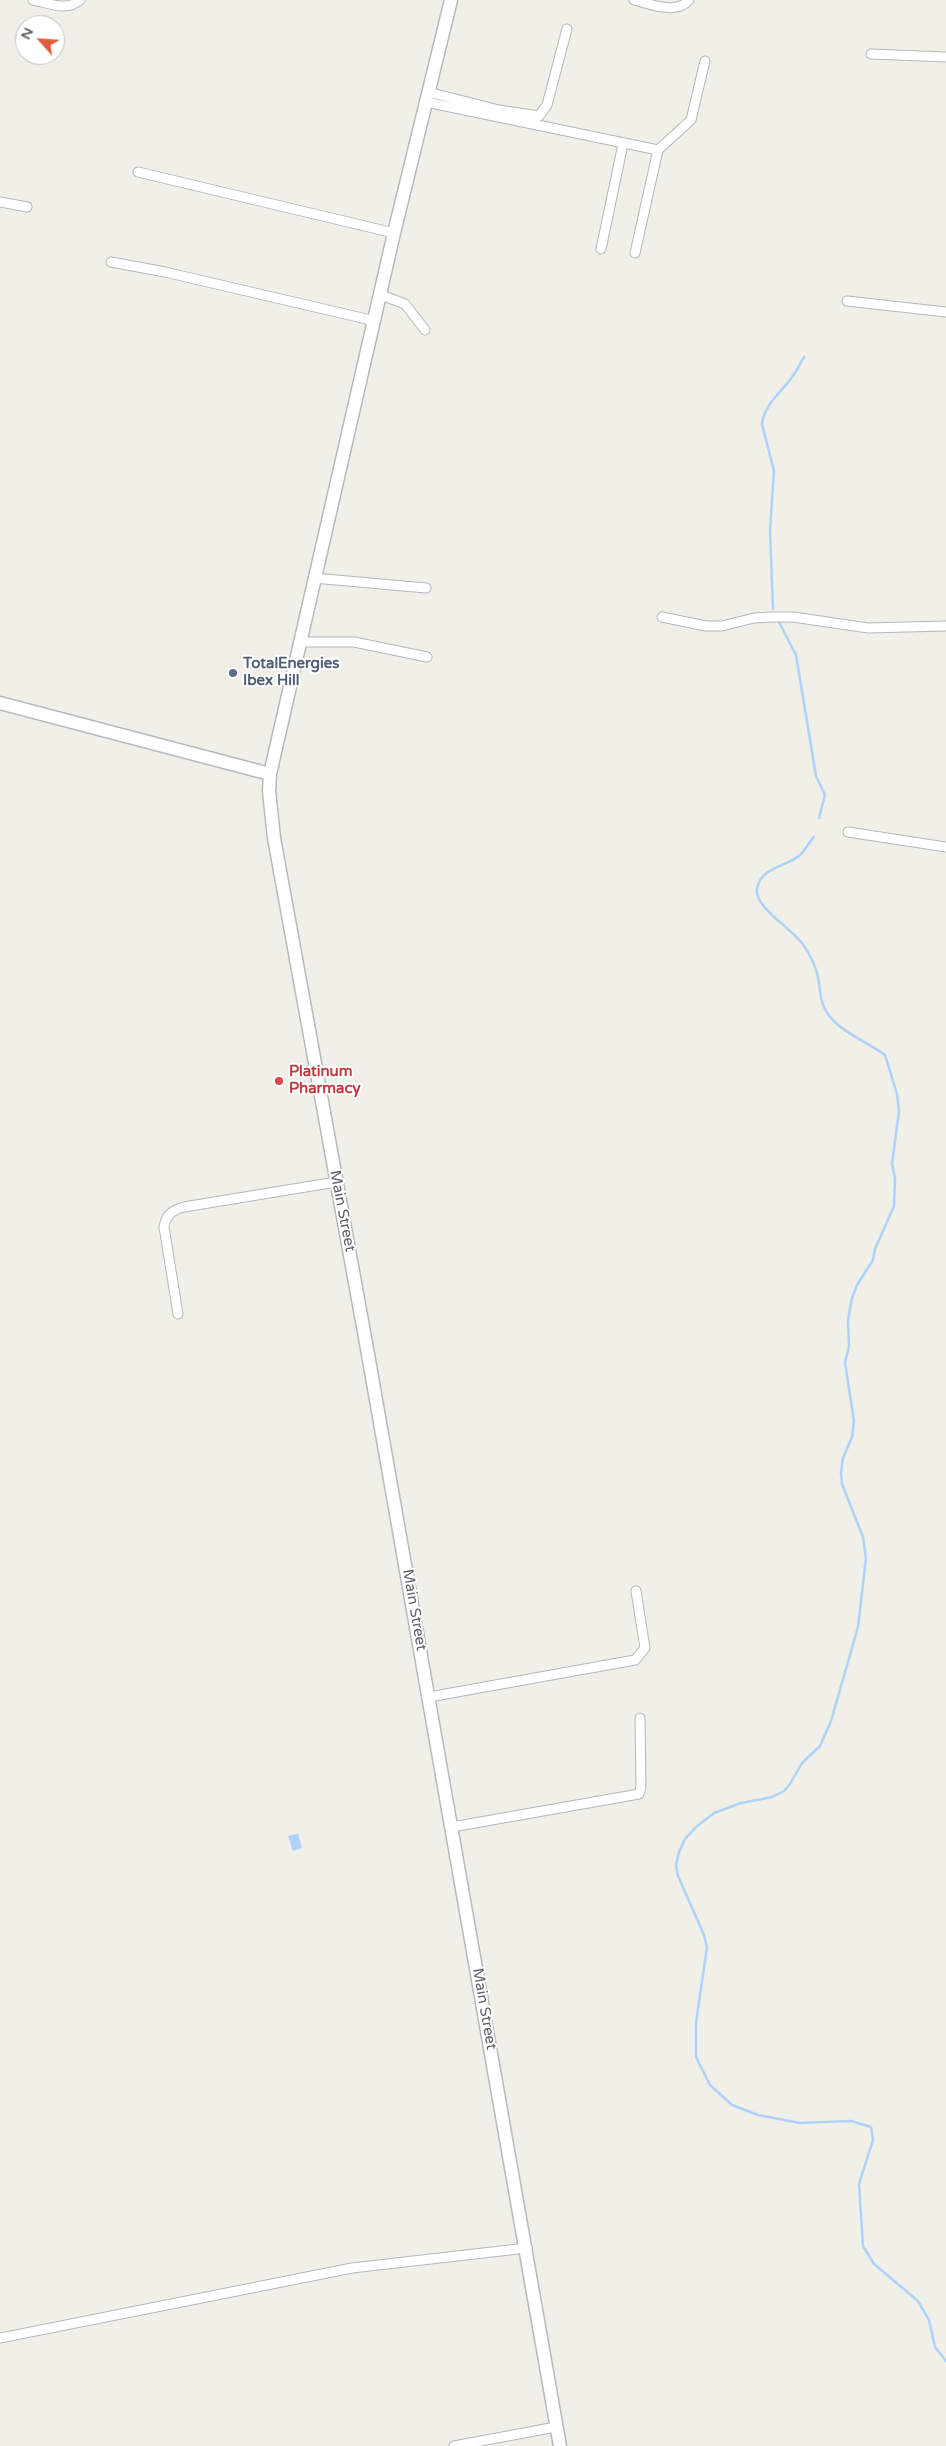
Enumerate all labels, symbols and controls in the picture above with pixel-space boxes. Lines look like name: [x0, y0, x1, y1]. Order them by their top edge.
north arrow: [15, 15, 65, 65]
text: N: [17, 25, 37, 42]
place label: TotalEnergies Ibex Hill: [243, 655, 339, 690]
marker: TotalEnergies Ibex Hill: [227, 667, 239, 679]
place label: Platinum Pharmacy: [289, 1063, 361, 1098]
marker: Platinum Pharmacy: [273, 1075, 285, 1087]
street label: Main Street: [325, 1169, 359, 1253]
street label: Main Street: [398, 1568, 430, 1652]
street label: Main Street: [468, 1967, 500, 2051]

